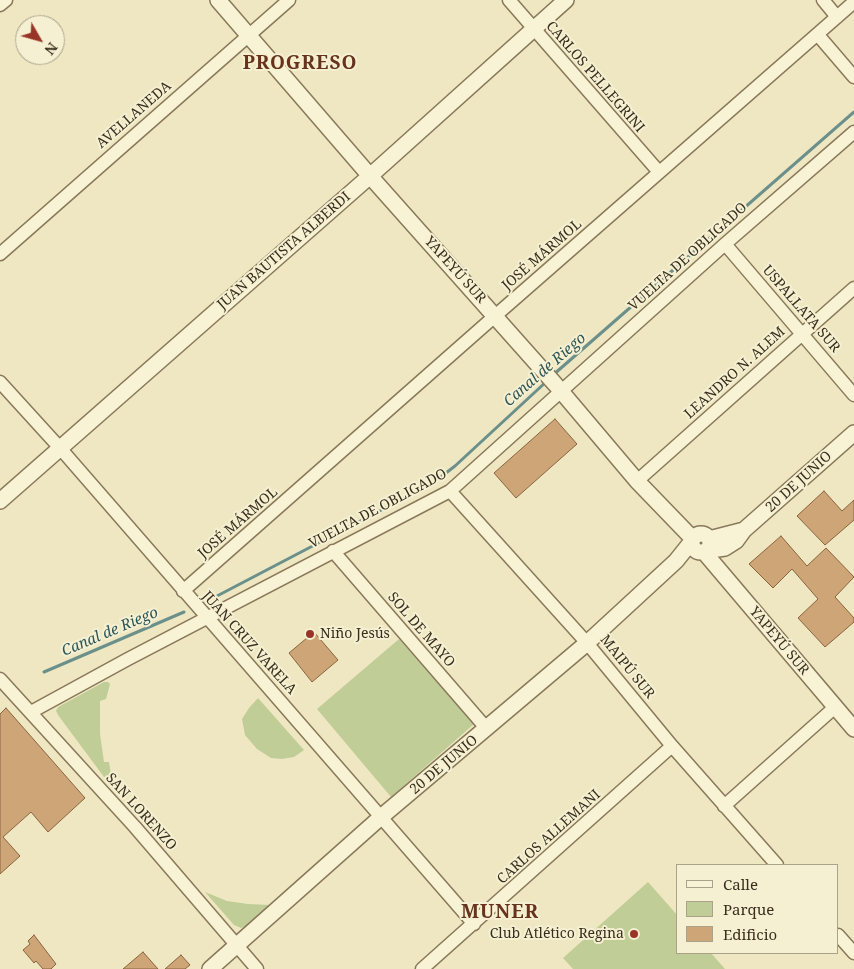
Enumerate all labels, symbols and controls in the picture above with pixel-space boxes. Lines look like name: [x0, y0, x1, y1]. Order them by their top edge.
north arrow: [15, 15, 65, 65]
street label: CARLOS PELLEGRINI: [542, 18, 648, 136]
text: N: [41, 39, 62, 59]
district label: PROGRESO: [242, 53, 358, 75]
street label: AVELLANEDA: [93, 78, 175, 152]
street label: JUAN BAUTISTA ALBERDI: [214, 189, 354, 313]
street label: VUELTA DE OBLIGADO: [625, 199, 751, 315]
street label: JOSÉ MÁRMOL: [499, 216, 585, 294]
street label: YAPEYÚ SUR: [421, 233, 489, 307]
street label: USPALLATA SUR: [759, 262, 843, 356]
street label: LEANDRO N. ALEM: [681, 323, 789, 423]
water label: Canal de Riego: [500, 329, 590, 411]
street label: 20 DE JUNIO: [763, 448, 835, 516]
street label: VUELTA DE OBLIGADO: [306, 466, 450, 552]
street label: JOSÉ MÁRMOL: [195, 484, 281, 562]
street label: JUAN CRUZ VARELA: [198, 588, 300, 698]
street label: SOL DE MAYO: [384, 589, 458, 671]
water label: Canal de Riego: [59, 604, 161, 660]
street label: YAPEYÚ SUR: [746, 604, 812, 678]
place label: Niño Jesús: [320, 626, 390, 642]
marker: Niño Jesús: [304, 628, 316, 640]
street label: MAIPÚ SUR: [596, 632, 658, 702]
street label: 20 DE JUNIO: [407, 732, 481, 798]
street label: SAN LORENZO: [102, 770, 180, 854]
street label: CARLOS ALLEMANI: [494, 786, 604, 888]
legend: [676, 864, 839, 954]
text: Calle: [723, 874, 758, 894]
text: Parque: [723, 899, 774, 919]
district label: MUNER: [460, 902, 540, 924]
text: Edificio: [723, 924, 777, 944]
place label: Club Atlético Regina: [490, 926, 624, 942]
marker: Club Atlético Regina: [628, 928, 640, 940]

